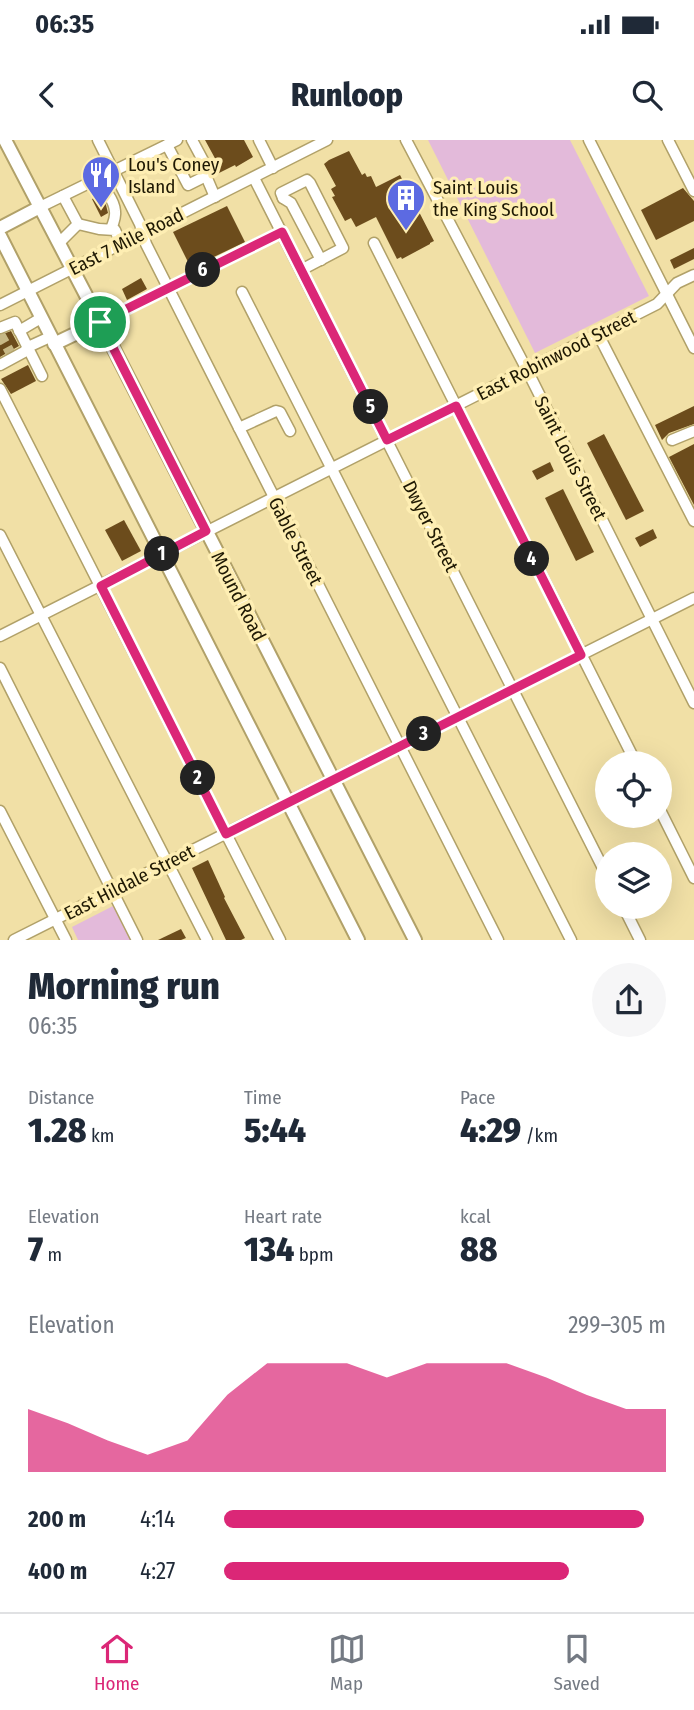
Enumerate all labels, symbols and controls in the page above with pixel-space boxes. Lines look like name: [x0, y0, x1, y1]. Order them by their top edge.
text: 06:35: [35, 9, 94, 40]
icon: back: [28, 76, 66, 114]
text: Runloop: [291, 76, 403, 114]
icon: search: [628, 76, 666, 114]
place label: Lou's Coney Island: [128, 153, 220, 198]
restaurant icon: Lou's Coney Island: [80, 154, 122, 209]
place label: Saint Louis the King School: [433, 176, 554, 221]
building icon: Saint Louis the King School: [385, 177, 427, 232]
street label: East 7 Mile Road: [65, 203, 187, 280]
pin: 6: [186, 253, 220, 288]
text: 6: [198, 258, 207, 281]
pin: [70, 292, 130, 352]
icon: arrive: [81, 303, 119, 341]
street label: East Robinwood Street: [473, 305, 640, 406]
pin: 5: [354, 390, 388, 424]
street label: Saint Louis Street: [529, 392, 612, 525]
text: 5: [366, 395, 375, 418]
street label: Dwyer Street: [398, 477, 464, 576]
street label: Gable Street: [264, 493, 328, 590]
pin: 1: [144, 536, 180, 572]
text: 1: [157, 542, 166, 565]
pin: 4: [514, 542, 550, 576]
text: 4: [527, 547, 536, 570]
street label: Mound Road: [206, 548, 271, 645]
pin: 3: [406, 716, 442, 752]
text: 3: [419, 722, 428, 745]
map controls: [595, 751, 672, 919]
button: locate: [595, 751, 672, 828]
pin: 2: [180, 760, 216, 796]
text: 2: [193, 766, 202, 789]
street label: East Hildale Street: [60, 839, 199, 925]
button: layers: [595, 842, 672, 919]
text: Morning run: [28, 963, 220, 1009]
button: share: [592, 963, 666, 1037]
text: 06:35: [28, 1012, 77, 1040]
text: Distance: [28, 1086, 95, 1109]
text: Time: [244, 1086, 282, 1109]
text: Pace: [460, 1086, 495, 1109]
text: 1.28: [28, 1109, 87, 1151]
text: 5:44: [244, 1109, 306, 1151]
text: 4:29: [460, 1109, 521, 1151]
text: km: [87, 1124, 114, 1147]
text: /km: [521, 1124, 558, 1147]
text: Elevation: [28, 1205, 100, 1228]
text: Heart rate: [244, 1205, 322, 1228]
text: kcal: [460, 1205, 491, 1228]
text: 7: [28, 1228, 43, 1270]
text: 134: [244, 1228, 294, 1270]
text: 88: [460, 1228, 498, 1270]
text: m: [43, 1243, 62, 1266]
text: bpm: [294, 1243, 334, 1266]
text: Elevation: [28, 1311, 115, 1339]
text: 299–305 m: [568, 1311, 666, 1339]
text: 200 m: [28, 1505, 86, 1533]
text: 4:14: [140, 1505, 175, 1533]
text: 400 m: [28, 1557, 87, 1585]
text: 4:27: [140, 1557, 175, 1585]
tab: Home: [94, 1630, 140, 1695]
tab: Map: [328, 1630, 366, 1695]
tab: Saved: [554, 1630, 600, 1695]

